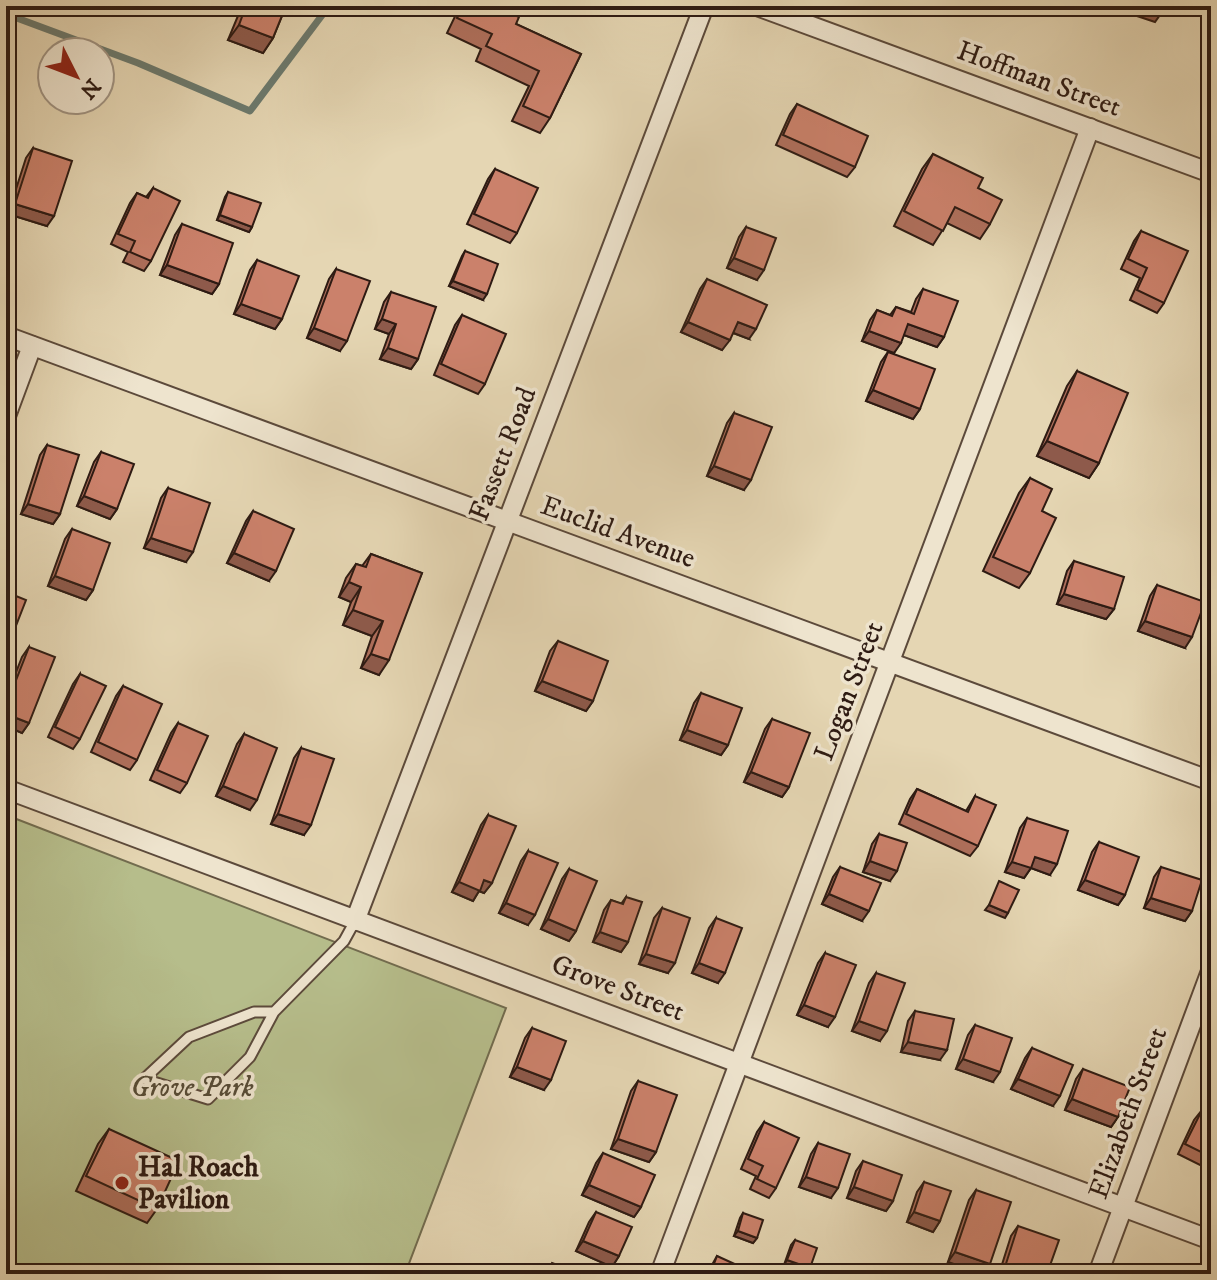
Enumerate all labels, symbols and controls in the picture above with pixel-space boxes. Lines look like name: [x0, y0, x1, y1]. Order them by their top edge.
street label: Hoffman Street: [952, 33, 1126, 125]
north arrow: [36, 36, 116, 116]
text: N: [74, 73, 106, 104]
street label: Fassett Road: [461, 382, 545, 526]
street label: Euclid Avenue: [536, 488, 700, 576]
street label: Logan Street: [806, 616, 892, 766]
street label: Grove Street: [547, 947, 690, 1029]
street label: Elizabeth Street: [1081, 1022, 1175, 1204]
park label: Grove Park: [131, 1070, 254, 1105]
place label: Hal Roach Pavilion: [138, 1150, 259, 1217]
marker: Hal Roach Pavilion: [113, 1174, 131, 1192]

